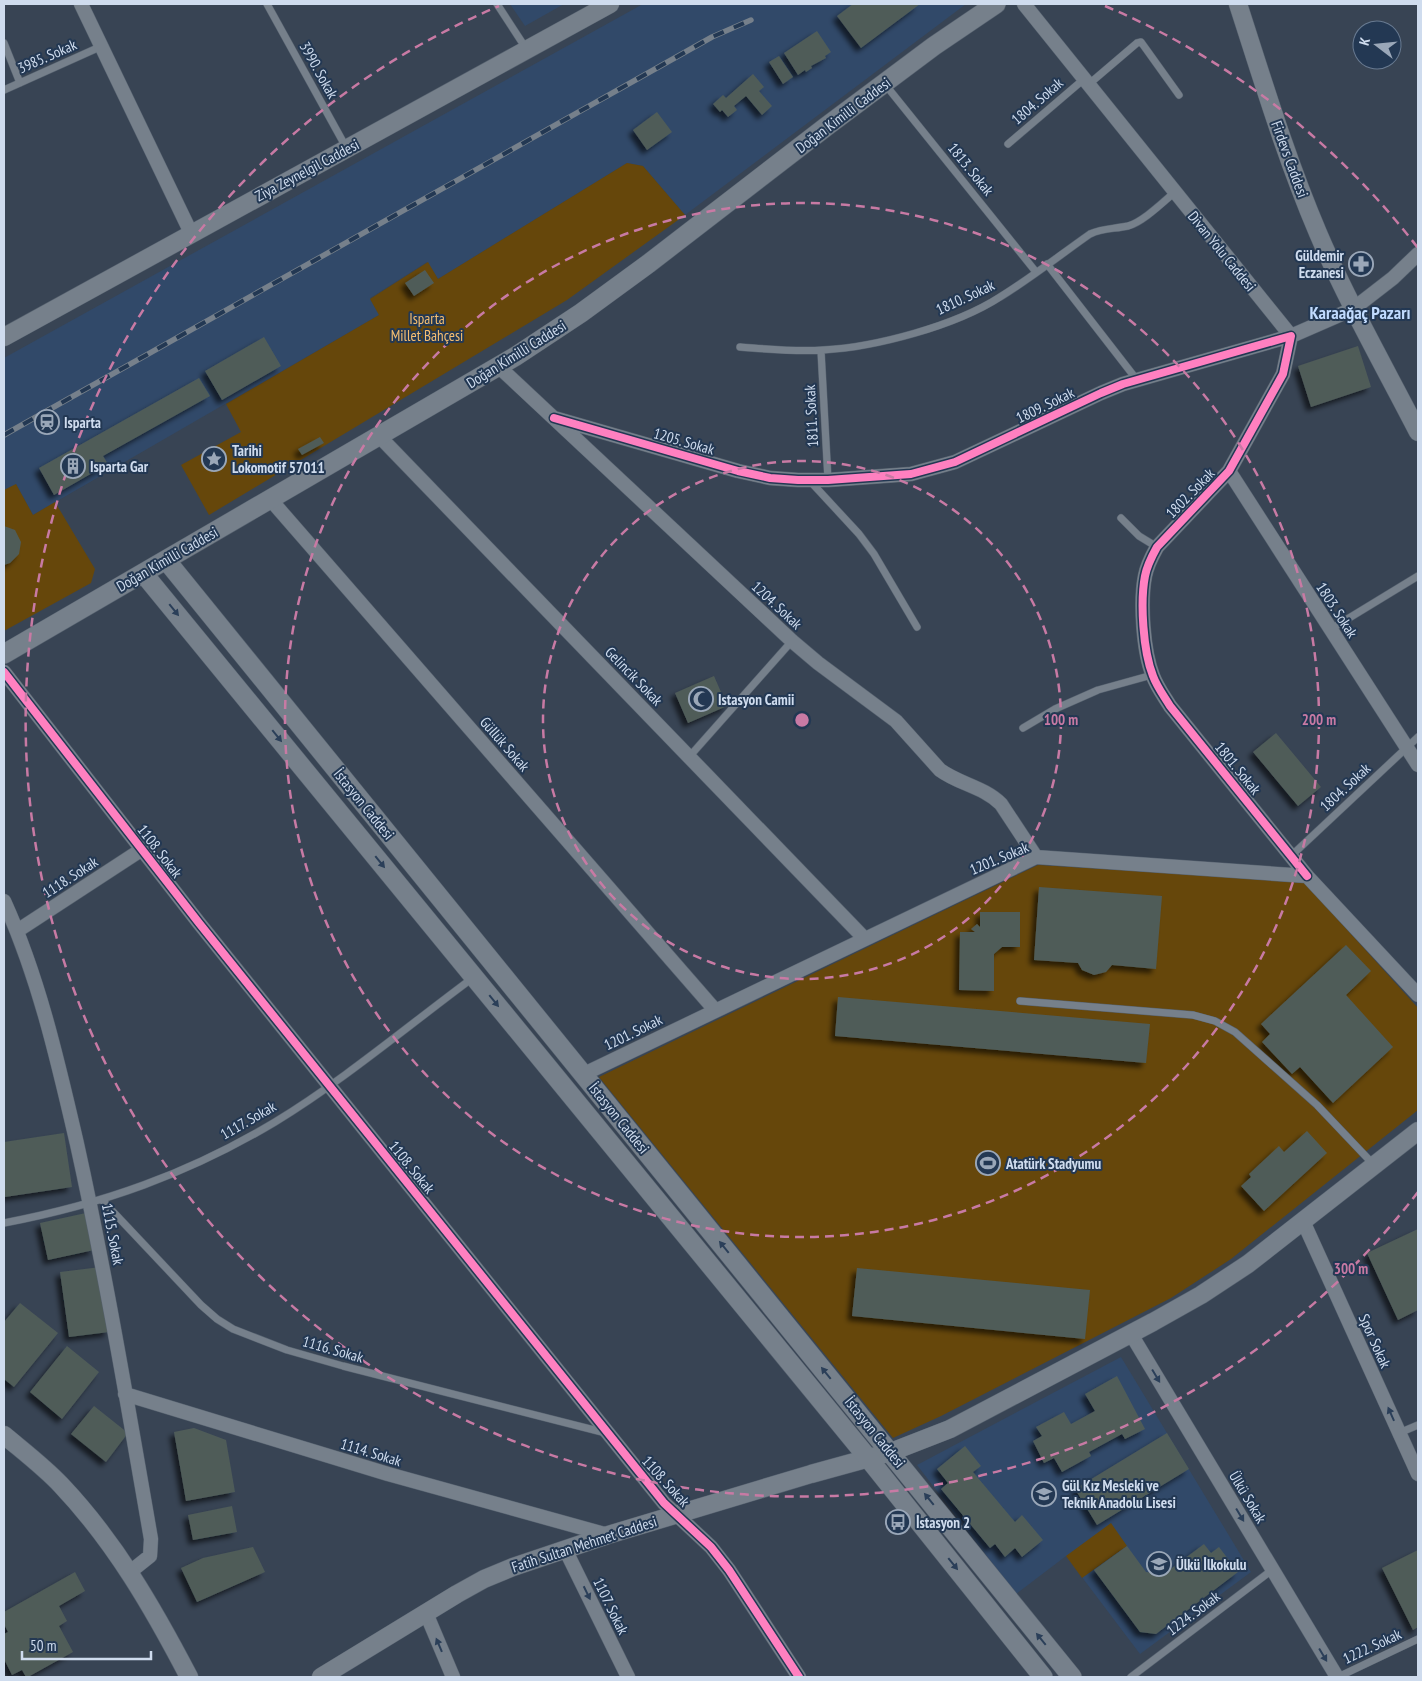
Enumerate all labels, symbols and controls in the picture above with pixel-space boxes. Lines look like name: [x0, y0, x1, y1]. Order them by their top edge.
north arrow: [1352, 20, 1402, 70]
street label: 3985. Sokak: [15, 35, 80, 77]
text: K: [1355, 35, 1374, 47]
street label: 3990. Sokak: [296, 38, 343, 102]
street label: Doğan Kimilli Caddesi: [792, 73, 894, 157]
street label: 1804. Sokak: [1007, 73, 1067, 129]
street label: Firdevs Caddesi: [1267, 118, 1313, 200]
street label: Ziya Zeynelgil Caddesi: [252, 135, 362, 205]
street label: 1813. Sokak: [944, 139, 998, 199]
street label: Divan Yolu Caddesi: [1184, 207, 1260, 295]
place label: Güldemir Eczanesi: [1295, 246, 1345, 282]
pharmacy icon: Güldemir Eczanesi: [1348, 251, 1374, 277]
street label: 1810. Sokak: [933, 275, 997, 319]
district label: Karaağaç Pazarı: [1310, 301, 1410, 324]
park label: Isparta Millet Bahçesi: [391, 309, 463, 345]
street label: Doğan Kimilli Caddesi: [463, 316, 569, 392]
street label: 1809. Sokak: [1013, 383, 1077, 427]
street label: 1811. Sokak: [800, 384, 822, 448]
station icon: Isparta: [34, 409, 60, 435]
place label: Isparta: [64, 413, 101, 432]
street label: 1205. Sokak: [651, 423, 717, 459]
place label: Tarihi Lokomotif 57011: [232, 441, 325, 477]
place icon: Tarihi Lokomotif 57011: [201, 446, 227, 472]
building icon: Isparta Gar: [60, 453, 86, 479]
place label: Isparta Gar: [90, 457, 149, 476]
street label: 1802. Sokak: [1161, 464, 1219, 522]
street label: Doğan Kimilli Caddesi: [113, 522, 221, 596]
street label: 1204. Sokak: [748, 577, 806, 633]
street label: 1803. Sokak: [1312, 579, 1362, 641]
one-way arrow: [169, 603, 180, 616]
street label: Gelincik Sokak: [601, 643, 667, 710]
mosque icon: Istasyon Camii: [688, 686, 714, 712]
place label: Istasyon Camii: [718, 690, 794, 709]
text: 100 m: [1044, 710, 1078, 729]
text: 200 m: [1302, 710, 1336, 729]
centre of rings: [793, 711, 811, 729]
street label: Güllük Sokak: [476, 713, 534, 775]
one-way arrow: [272, 729, 283, 742]
street label: 1801. Sokak: [1211, 738, 1265, 798]
street label: 1804. Sokak: [1316, 759, 1374, 815]
street label: İstasyon Caddesi: [330, 765, 398, 843]
street label: 1108. Sokak: [133, 821, 187, 882]
street label: 1201. Sokak: [967, 837, 1032, 879]
street label: 1118. Sokak: [39, 852, 101, 902]
one-way arrow: [374, 856, 385, 868]
one-way arrow: [488, 994, 499, 1007]
street label: 1201. Sokak: [601, 1010, 665, 1054]
street label: İstasyon Caddesi: [585, 1079, 653, 1157]
street label: 1117. Sokak: [217, 1096, 279, 1143]
street label: 1108. Sokak: [385, 1137, 439, 1197]
sports icon: Atatürk Stadyumu: [975, 1150, 1001, 1176]
place label: Atatürk Stadyumu: [1005, 1154, 1102, 1173]
street label: 1115. Sokak: [98, 1202, 128, 1267]
one-way arrow: [718, 1240, 729, 1253]
text: 300 m: [1334, 1259, 1368, 1278]
street label: Spor Sokak: [1355, 1311, 1395, 1371]
street label: 1116. Sokak: [300, 1331, 366, 1367]
one-way arrow: [821, 1366, 832, 1379]
one-way arrow: [1152, 1369, 1161, 1382]
street label: İstasyon Caddesi: [841, 1393, 909, 1471]
one-way arrow: [1386, 1407, 1394, 1421]
street label: 1114. Sokak: [338, 1434, 404, 1470]
street label: 1108. Sokak: [638, 1451, 694, 1511]
street label: Ülkü Sokak: [1225, 1468, 1271, 1527]
place label: Gül Kız Mesleki ve Teknik Anadolu Lisesi: [1062, 1476, 1176, 1512]
school or university icon: Gül Kız Mesleki ve Teknik Anadolu Lisesi: [1031, 1481, 1057, 1507]
one-way arrow: [923, 1493, 934, 1506]
bus stop icon: İstasyon 2: [885, 1509, 911, 1535]
one-way arrow: [1235, 1509, 1244, 1522]
street label: Fatih Sultan Mehmet Caddesi: [509, 1512, 659, 1576]
place label: İstasyon 2: [916, 1513, 970, 1532]
school or university icon: Ülkü İlkokulu: [1146, 1551, 1172, 1577]
place label: Ülkü İlkokulu: [1176, 1555, 1247, 1574]
one-way arrow: [947, 1558, 958, 1571]
street label: 1107. Sokak: [589, 1574, 633, 1638]
one-way arrow: [583, 1586, 591, 1600]
street label: 1224. Sokak: [1162, 1587, 1224, 1639]
street label: 1222. Sokak: [1340, 1624, 1404, 1668]
scale bar: [22, 1628, 151, 1660]
one-way arrow: [1036, 1633, 1047, 1646]
text: 50 m: [30, 1636, 56, 1655]
one-way arrow: [435, 1637, 443, 1652]
one-way arrow: [1319, 1648, 1328, 1661]

